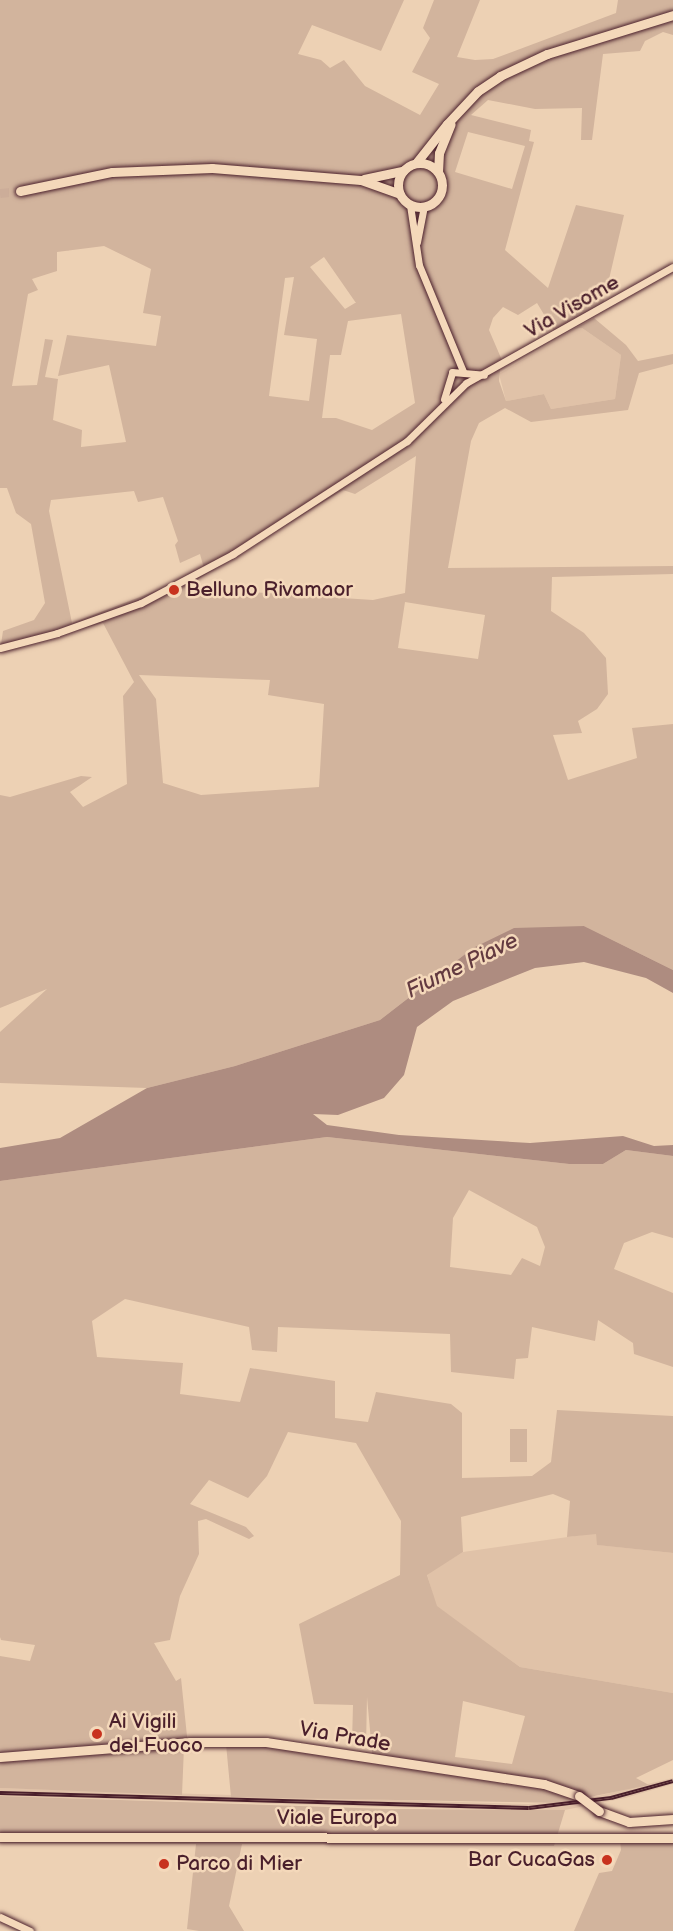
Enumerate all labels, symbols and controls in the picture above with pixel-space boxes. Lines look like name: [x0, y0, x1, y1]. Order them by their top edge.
street label: Via Visome: [520, 270, 624, 344]
place label: Belluno Rivamaor: [186, 577, 353, 603]
marker: Belluno Rivamaor: [167, 583, 181, 597]
water label: Fiume Piave: [402, 927, 522, 1005]
place label: Ai Vigili del Fuoco: [109, 1709, 203, 1759]
street label: Via Prade: [297, 1717, 393, 1757]
marker: Ai Vigili del Fuoco: [90, 1727, 104, 1741]
street label: Viale Europa: [277, 1805, 397, 1831]
place label: Bar CucaGas: [468, 1847, 595, 1873]
place label: Parco di Mier: [176, 1851, 302, 1877]
marker: Bar CucaGas: [600, 1853, 614, 1867]
marker: Parco di Mier: [157, 1857, 171, 1871]

